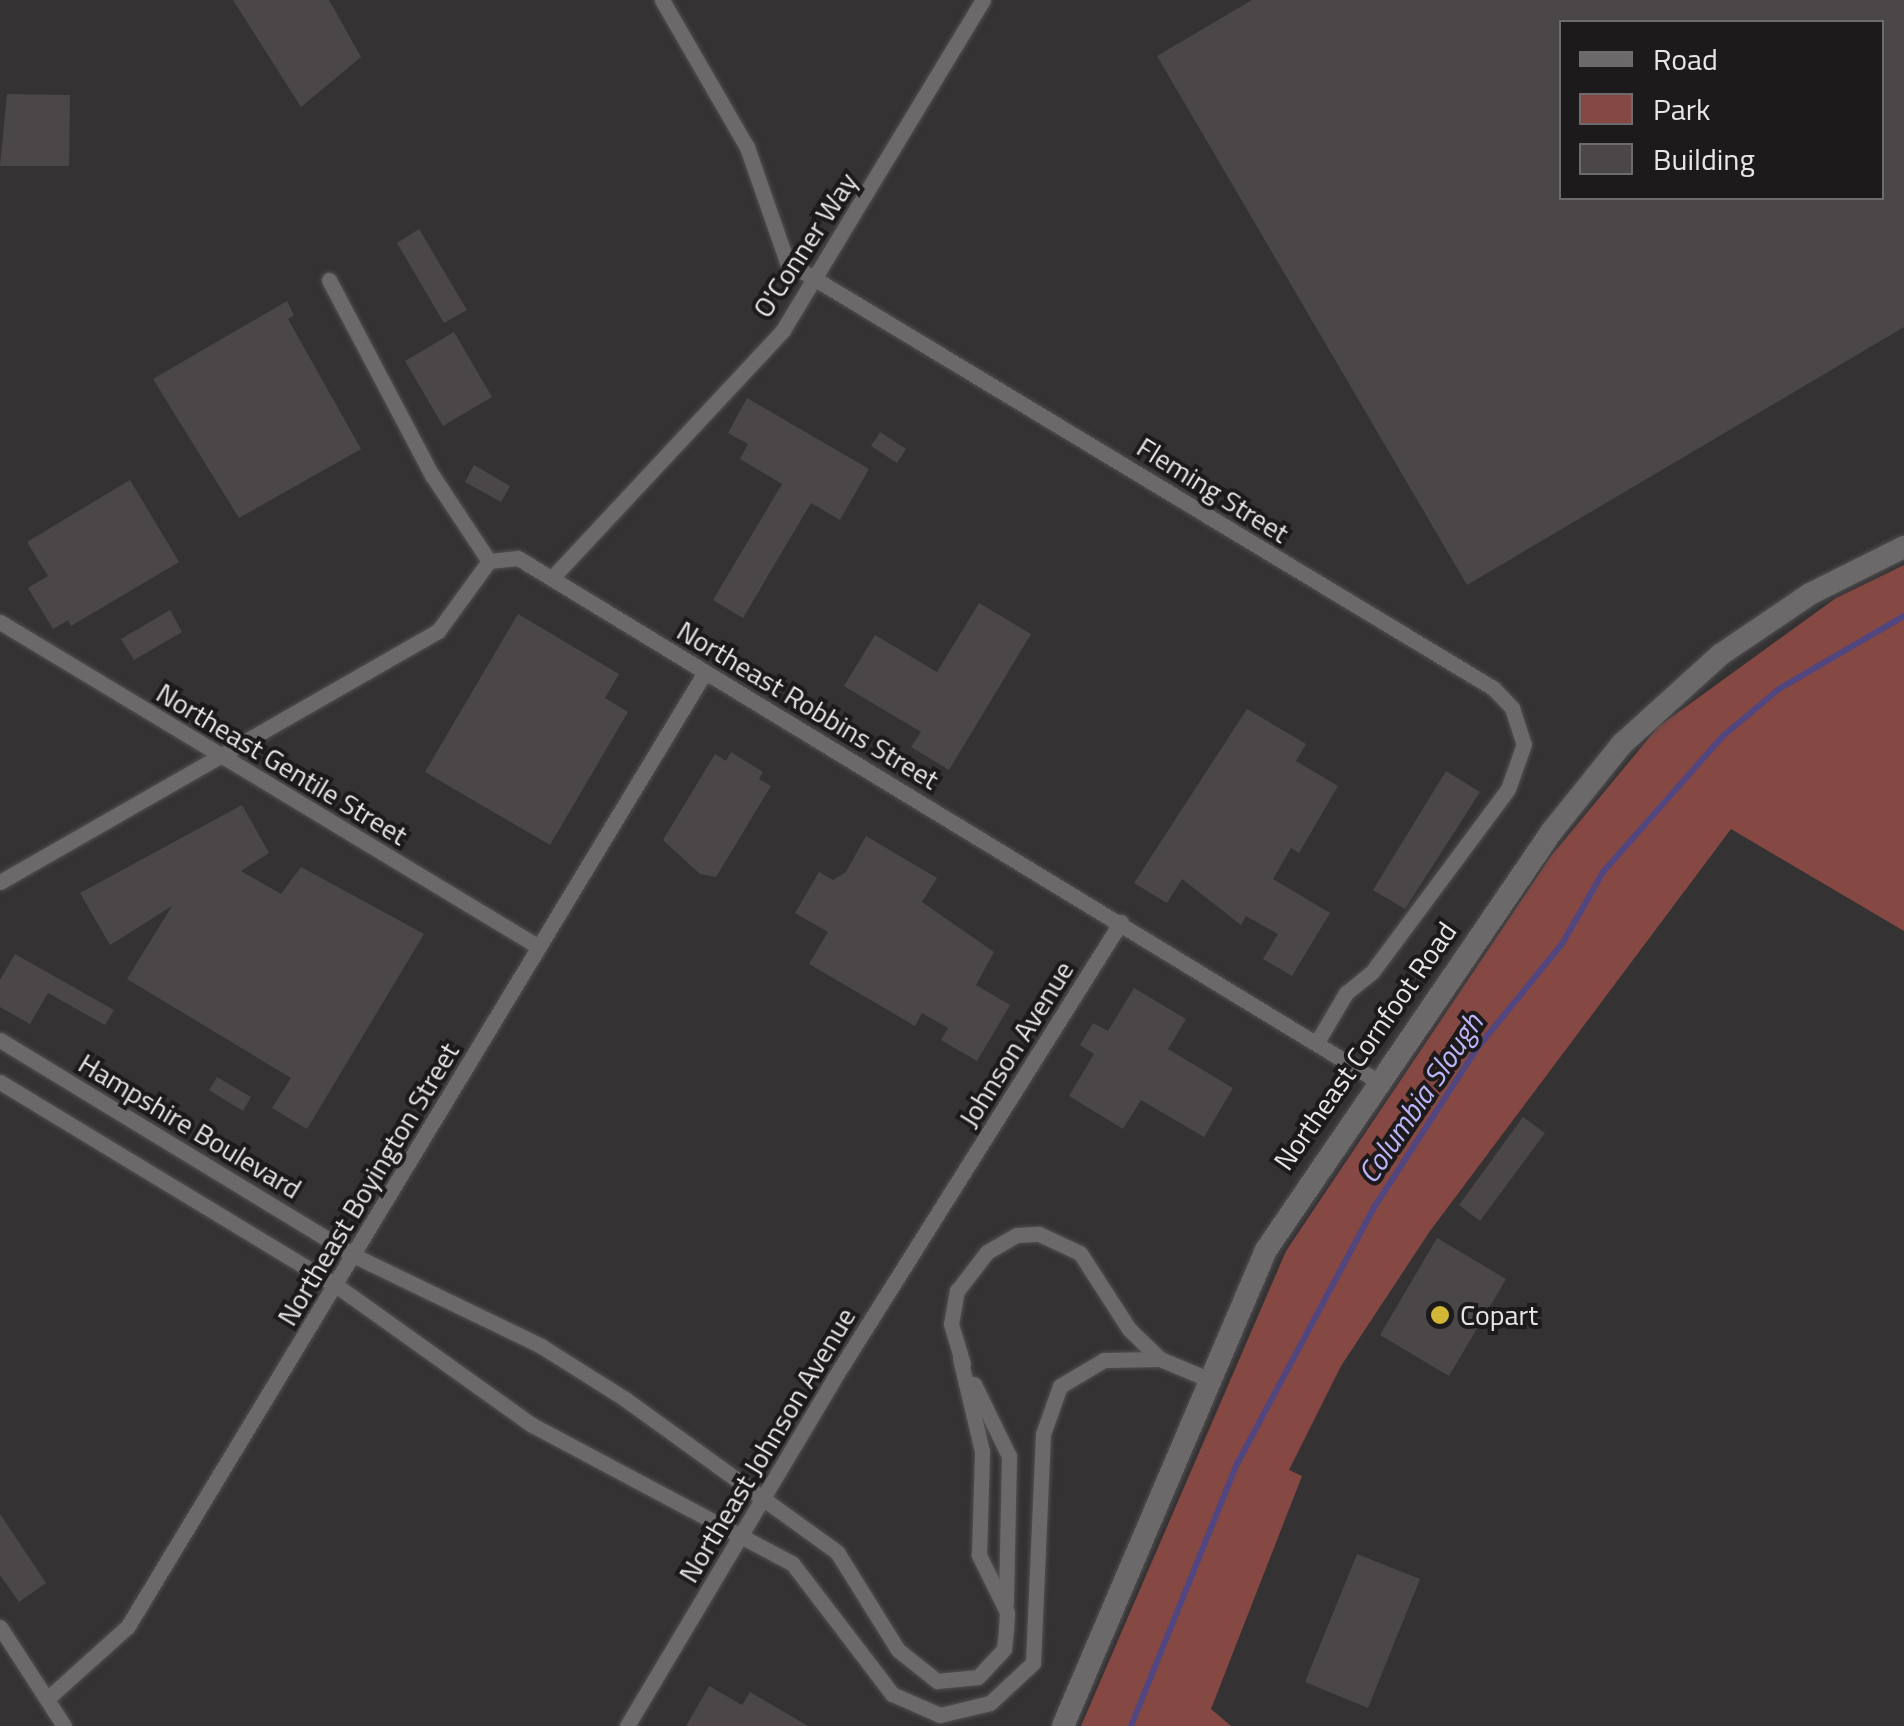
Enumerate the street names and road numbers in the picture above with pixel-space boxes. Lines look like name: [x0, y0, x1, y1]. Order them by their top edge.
street label: O'Conner Way: [746, 166, 864, 324]
street label: Fleming Street: [1131, 430, 1295, 550]
street label: Northeast Robbins Street: [671, 614, 945, 796]
street label: Northeast Gentile Street: [151, 676, 413, 852]
street label: Northeast Cornfoot Road: [1267, 916, 1463, 1176]
street label: Johnson Avenue: [952, 955, 1080, 1133]
street label: Northeast Boyington Street: [270, 1036, 466, 1332]
street label: Hampshire Boulevard: [73, 1046, 307, 1206]
street label: Northeast Johnson Avenue: [672, 1301, 862, 1589]

